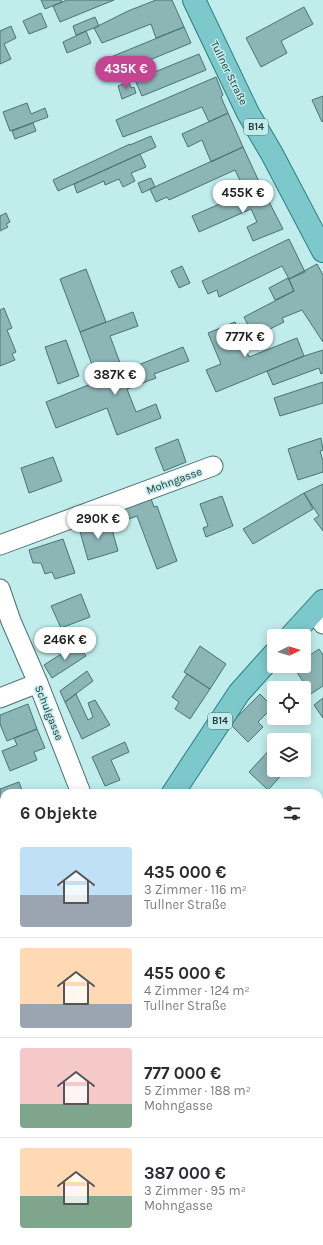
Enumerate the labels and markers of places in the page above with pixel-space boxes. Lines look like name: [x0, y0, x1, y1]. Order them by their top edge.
pin: 435K €: [93, 56, 159, 90]
pin: 455K €: [210, 180, 276, 214]
pin: 777K €: [212, 324, 278, 358]
pin: 387K €: [82, 362, 148, 396]
pin: 290K €: [65, 506, 131, 540]
pin: 246K €: [32, 627, 98, 661]

